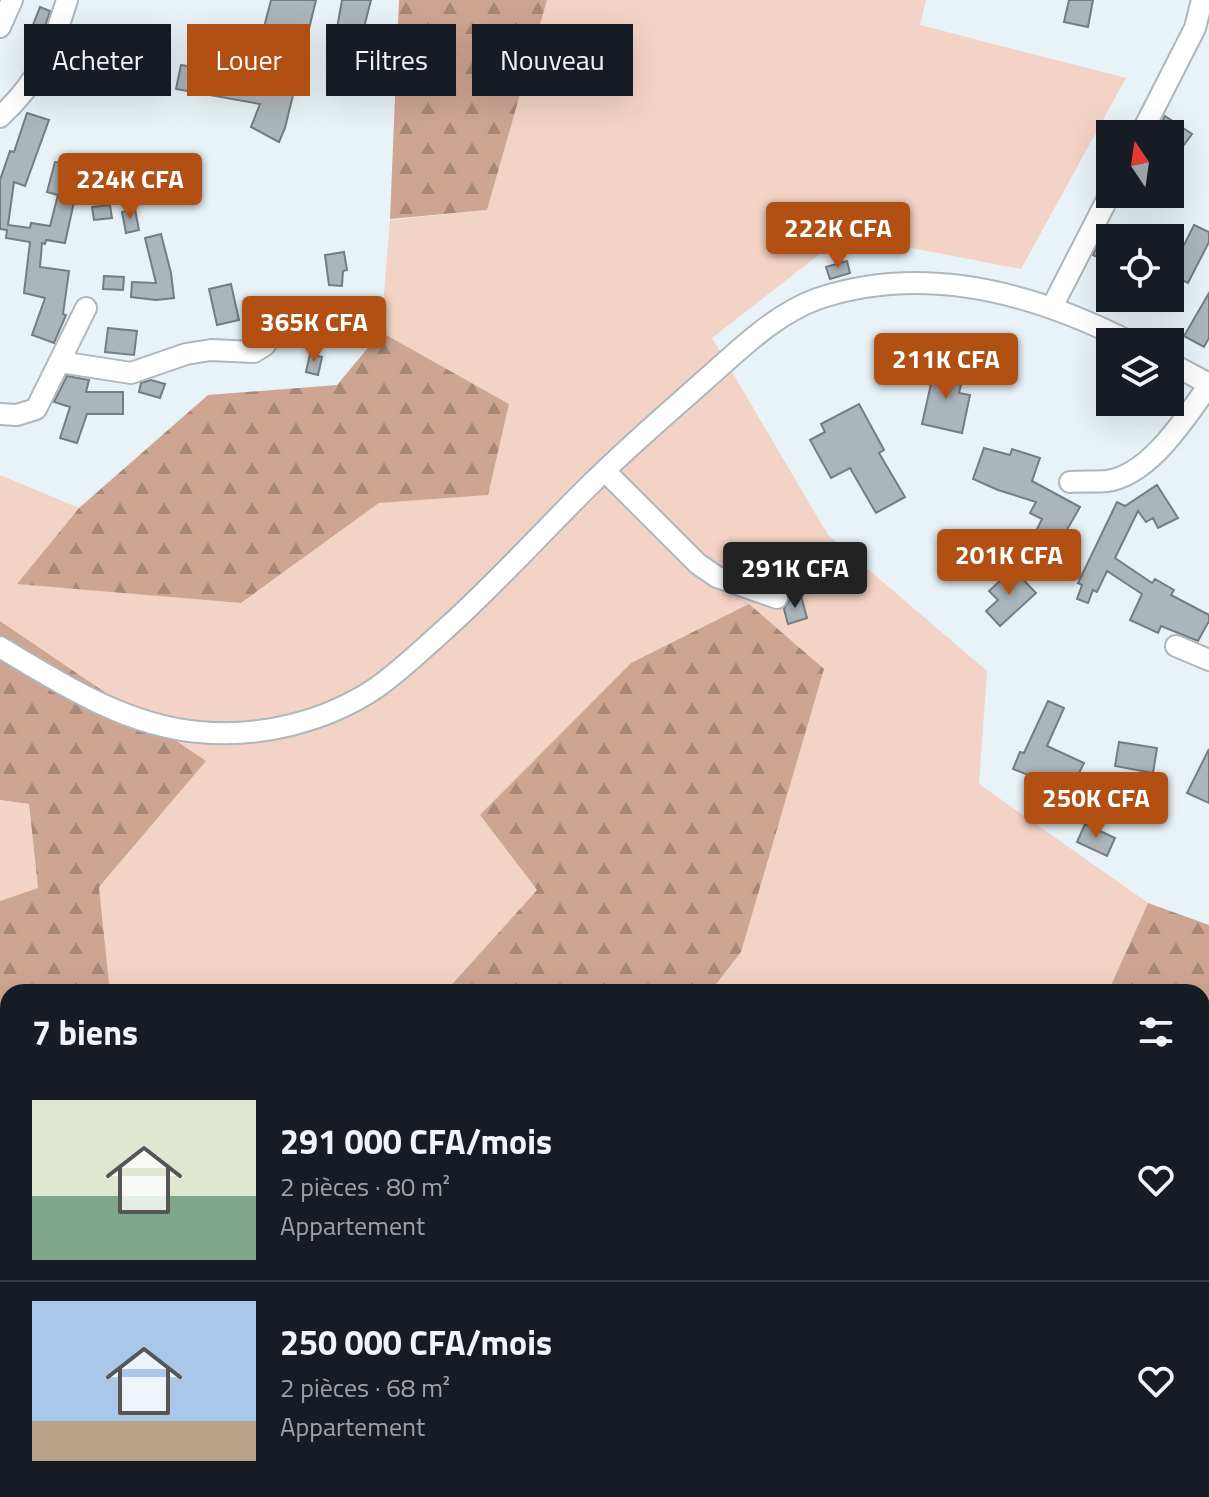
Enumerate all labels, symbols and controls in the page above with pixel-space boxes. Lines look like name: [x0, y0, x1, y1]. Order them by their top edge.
chip: Acheter: [24, 24, 171, 96]
chip: Louer: [187, 24, 310, 96]
chip: Filtres: [326, 24, 456, 96]
chip: Nouveau: [472, 24, 633, 96]
north arrow: [1096, 120, 1184, 208]
map controls: [1096, 120, 1184, 416]
pin: 224K CFA: [47, 153, 213, 221]
text: 224K CFA: [76, 159, 184, 198]
pin: 222K CFA: [755, 202, 921, 270]
text: 222K CFA: [784, 208, 892, 247]
button: locate: [1096, 224, 1184, 312]
pin: 365K CFA: [231, 296, 397, 364]
text: 365K CFA: [260, 302, 368, 341]
button: layers: [1096, 328, 1184, 416]
pin: 211K CFA: [863, 333, 1029, 401]
text: 211K CFA: [892, 339, 1000, 378]
pin: 201K CFA: [926, 529, 1092, 597]
text: 201K CFA: [955, 535, 1063, 574]
pin: 291K CFA: [712, 542, 878, 610]
text: 291K CFA: [741, 548, 849, 587]
pin: 250K CFA: [1013, 772, 1179, 840]
text: 250K CFA: [1042, 778, 1150, 817]
text: 7 biens: [32, 1006, 138, 1058]
icon: filters: [1134, 1010, 1178, 1054]
text: 291 000 CFA/mois: [280, 1115, 552, 1167]
icon: home: [96, 1132, 192, 1228]
icon: heart: [1134, 1158, 1178, 1202]
text: 2 pièces · 80 m²: [280, 1167, 450, 1206]
text: Appartement: [280, 1206, 425, 1245]
text: 250 000 CFA/mois: [280, 1316, 552, 1368]
icon: home: [96, 1333, 192, 1429]
icon: heart: [1134, 1359, 1178, 1403]
text: 2 pièces · 68 m²: [280, 1368, 450, 1407]
text: Appartement: [280, 1407, 425, 1446]

